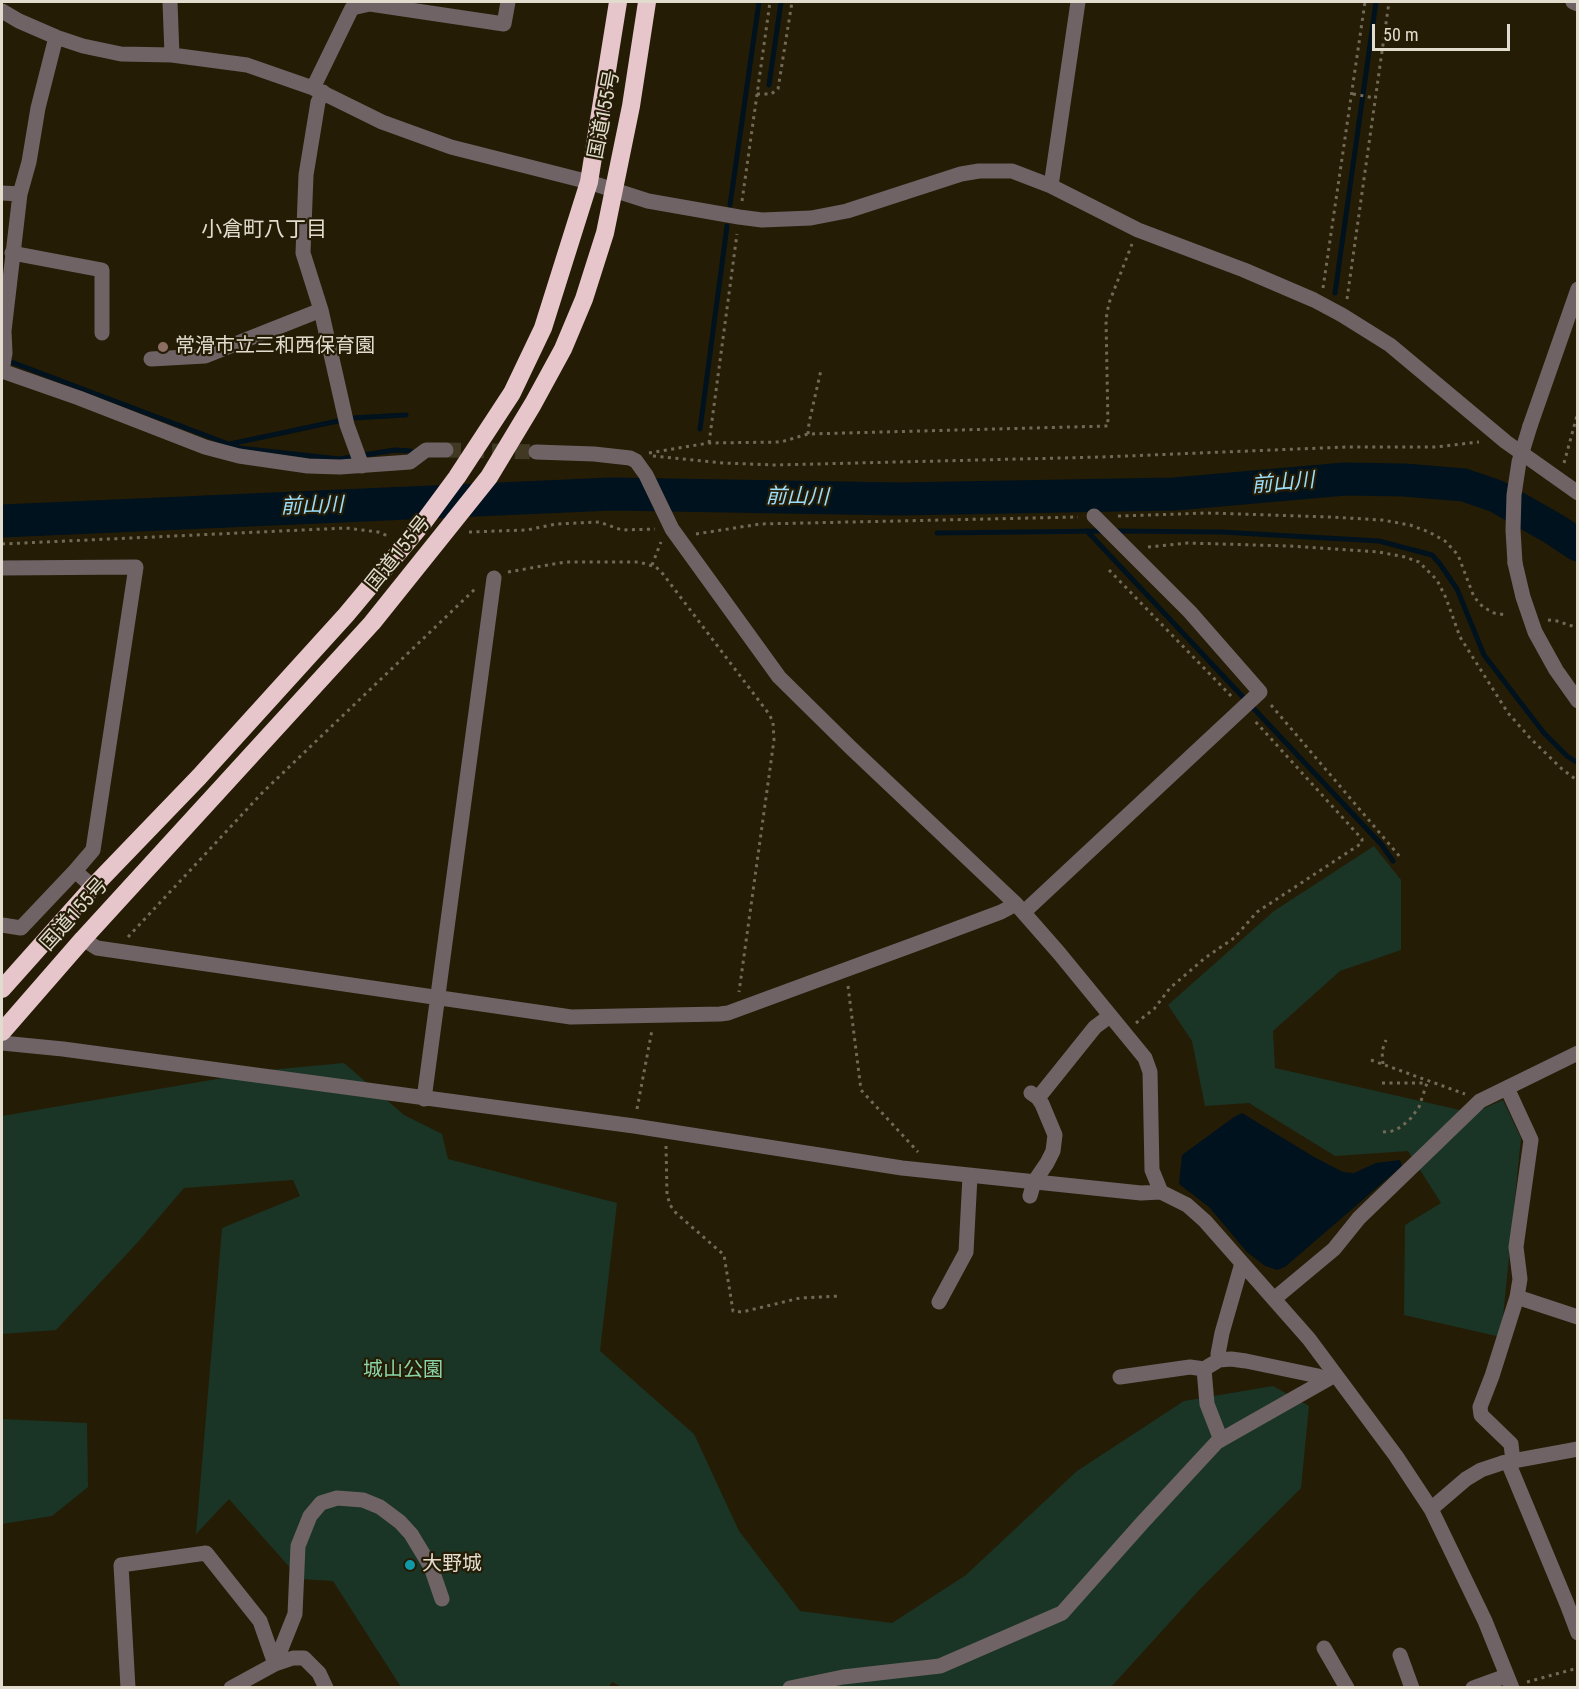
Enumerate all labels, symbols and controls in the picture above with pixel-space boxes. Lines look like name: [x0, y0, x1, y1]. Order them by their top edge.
scale bar: [1375, 12, 1513, 50]
text: 50 m: [1383, 24, 1418, 45]
street label: 国道155号: [585, 69, 625, 161]
district label: 小倉町八丁目: [201, 218, 327, 244]
place label: 常滑市立三和西保育園: [175, 335, 375, 359]
marker: 常滑市立三和西保育園: [156, 340, 170, 354]
water label: 前山川: [1251, 469, 1315, 499]
water label: 前山川: [765, 485, 829, 511]
water label: 前山川: [280, 493, 344, 521]
street label: 国道155号: [361, 512, 437, 596]
street label: 国道155号: [36, 874, 114, 956]
park label: 城山公園: [363, 1359, 443, 1383]
place label: 大野城: [422, 1553, 482, 1577]
marker: 大野城: [403, 1558, 417, 1572]

